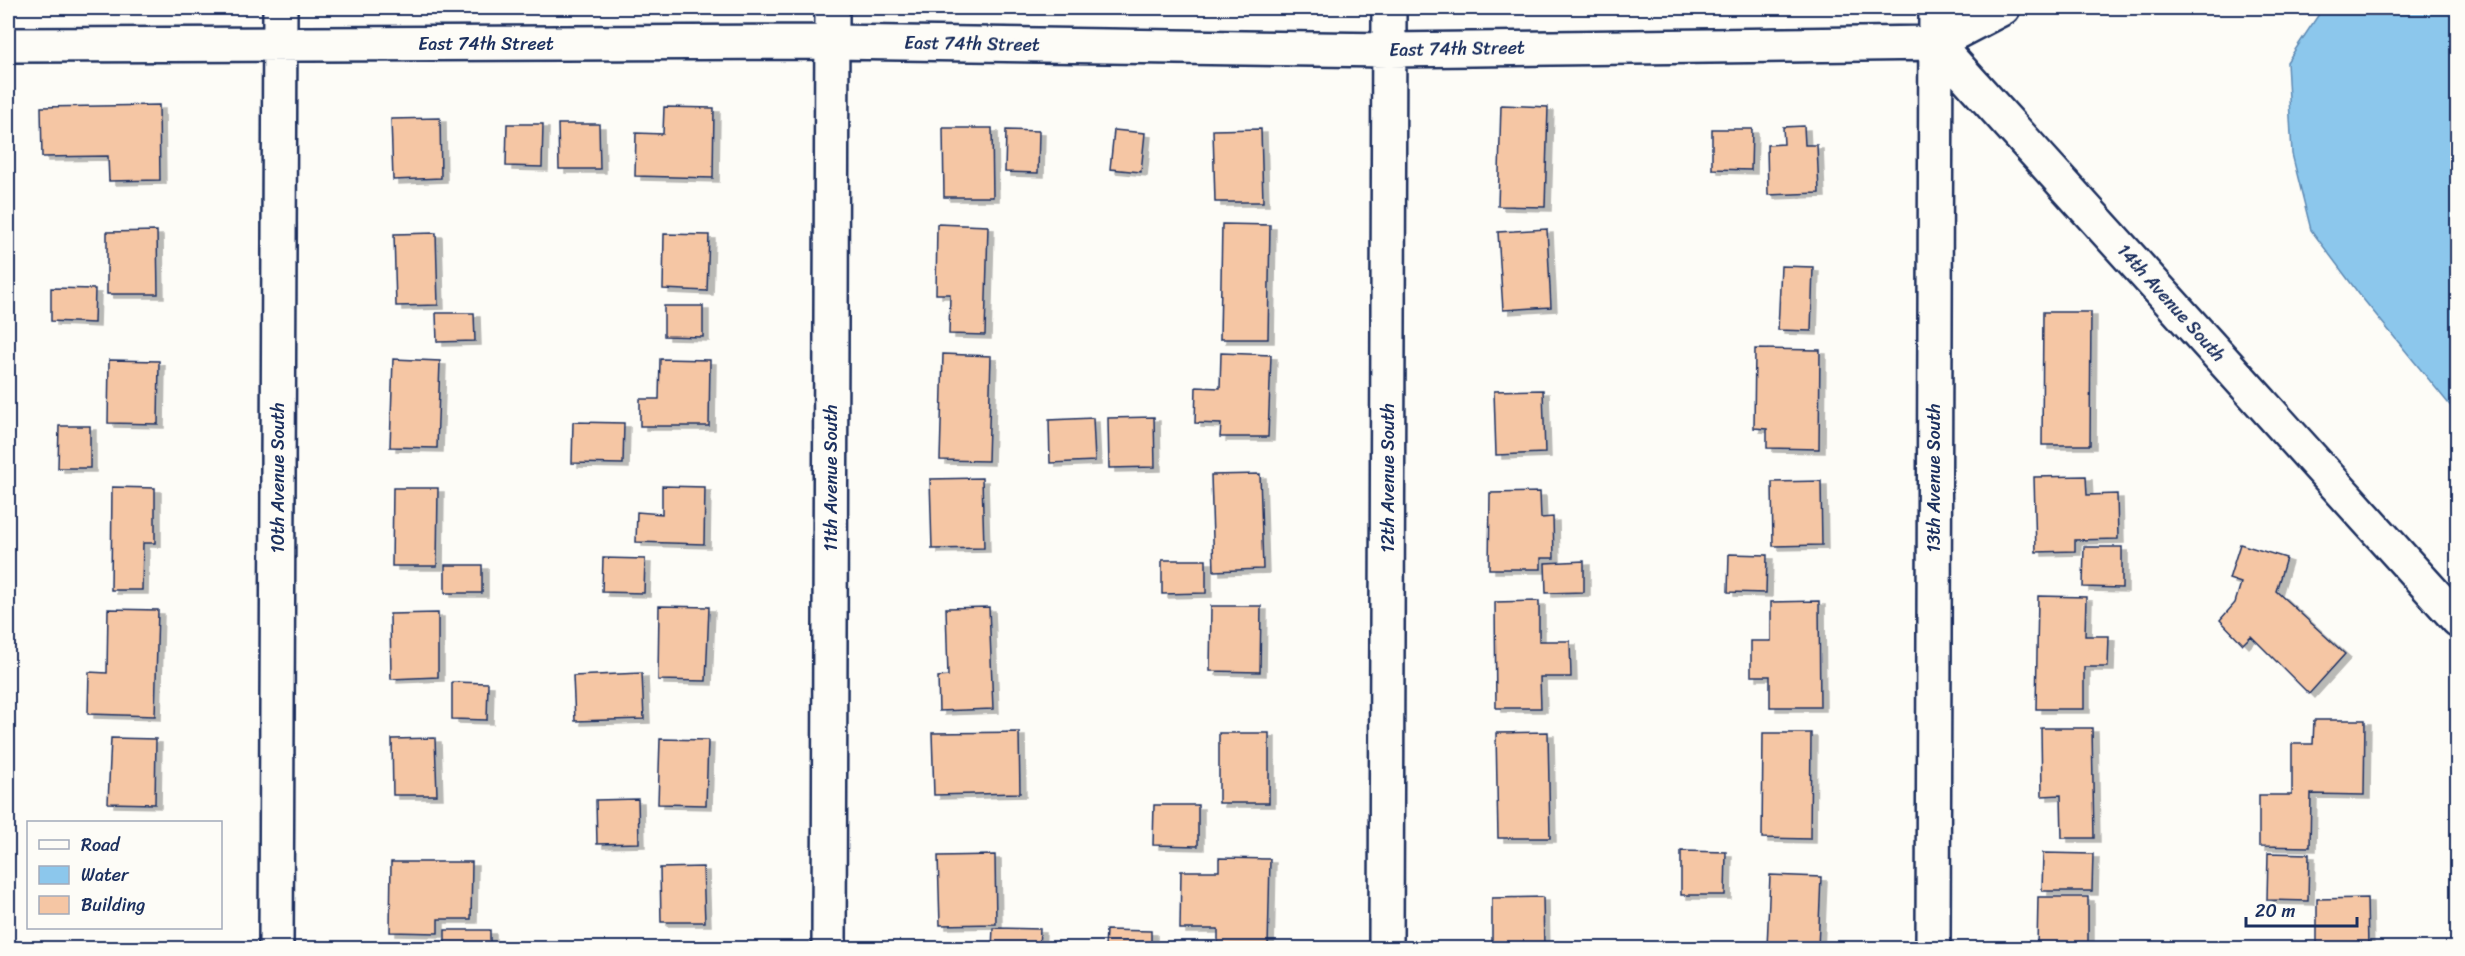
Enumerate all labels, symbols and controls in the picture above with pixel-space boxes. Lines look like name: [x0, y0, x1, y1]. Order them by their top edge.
street label: East 74th Street: [904, 27, 1040, 61]
street label: East 74th Street: [418, 28, 554, 60]
street label: East 74th Street: [1389, 32, 1525, 66]
street label: 14th Avenue South: [2109, 236, 2233, 370]
street label: 10th Avenue South: [262, 403, 294, 553]
street label: 12th Avenue South: [1372, 403, 1404, 553]
street label: 13th Avenue South: [1918, 403, 1950, 553]
street label: 11th Avenue South: [815, 405, 847, 551]
legend: [27, 821, 222, 929]
text: Road: [81, 829, 121, 861]
text: Water: [81, 859, 130, 891]
text: Building: [81, 889, 145, 921]
scale bar: [2246, 890, 2357, 928]
text: 20 m: [2255, 895, 2295, 927]

